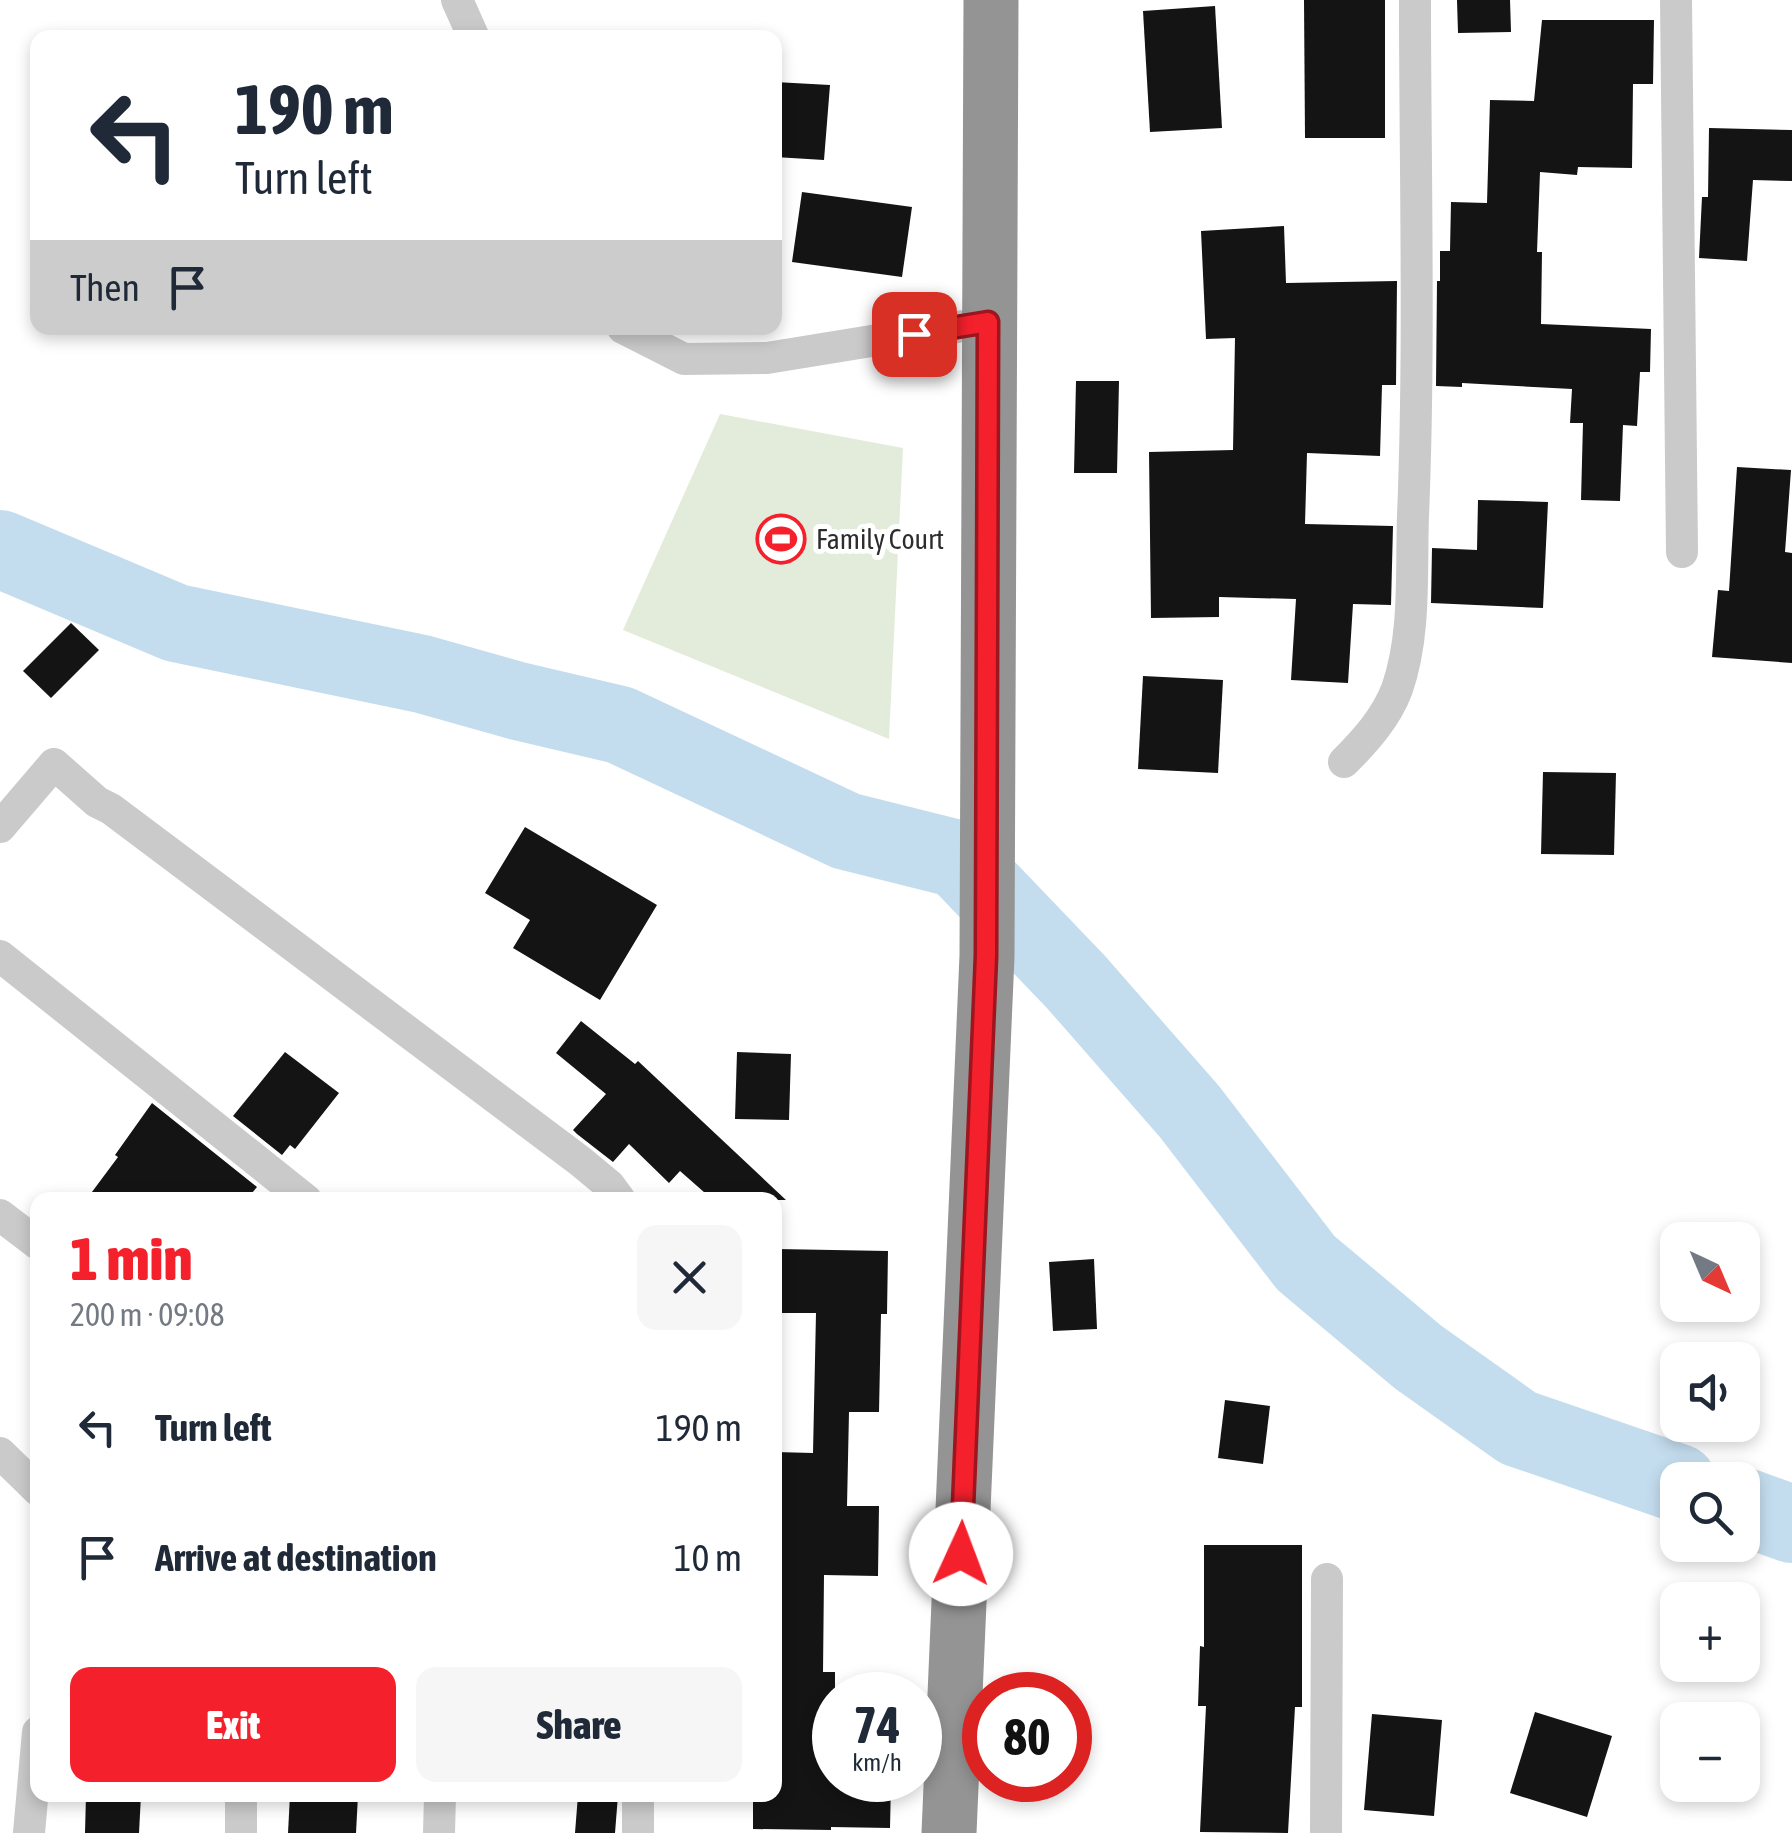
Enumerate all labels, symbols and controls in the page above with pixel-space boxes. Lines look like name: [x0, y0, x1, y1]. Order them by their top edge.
text: 190 m: [235, 69, 394, 149]
icon: left: [70, 70, 200, 200]
text: Turn left: [235, 152, 373, 204]
icon: arrive: [160, 260, 215, 315]
text: Then: [70, 266, 140, 309]
pin: [872, 292, 957, 377]
icon: arrive: [887, 307, 942, 362]
sports icon: Family Court: [755, 513, 807, 565]
place label: Family Court: [816, 523, 944, 555]
north arrow: [1660, 1222, 1760, 1322]
map controls: [1660, 1222, 1760, 1802]
text: 1 min: [70, 1224, 193, 1293]
button: close: [637, 1225, 742, 1330]
text: 200 m · 09:08: [70, 1296, 225, 1333]
button: sound: [1660, 1342, 1760, 1442]
icon: left: [70, 1400, 125, 1455]
text: Turn left: [155, 1406, 271, 1449]
text: 190 m: [656, 1406, 742, 1449]
button: search: [1660, 1462, 1760, 1562]
position arrow: [909, 1502, 1013, 1606]
icon: arrive: [70, 1530, 125, 1585]
text: Arrive at destination: [155, 1536, 437, 1579]
text: 10 m: [674, 1536, 742, 1579]
button: +: [1660, 1582, 1760, 1682]
button: Exit: [70, 1667, 396, 1782]
button: Share: [416, 1667, 742, 1782]
speed limit sign: 80: [962, 1672, 1092, 1802]
text: 74: [853, 1696, 900, 1754]
button: −: [1660, 1702, 1760, 1802]
text: km/h: [852, 1748, 902, 1776]

